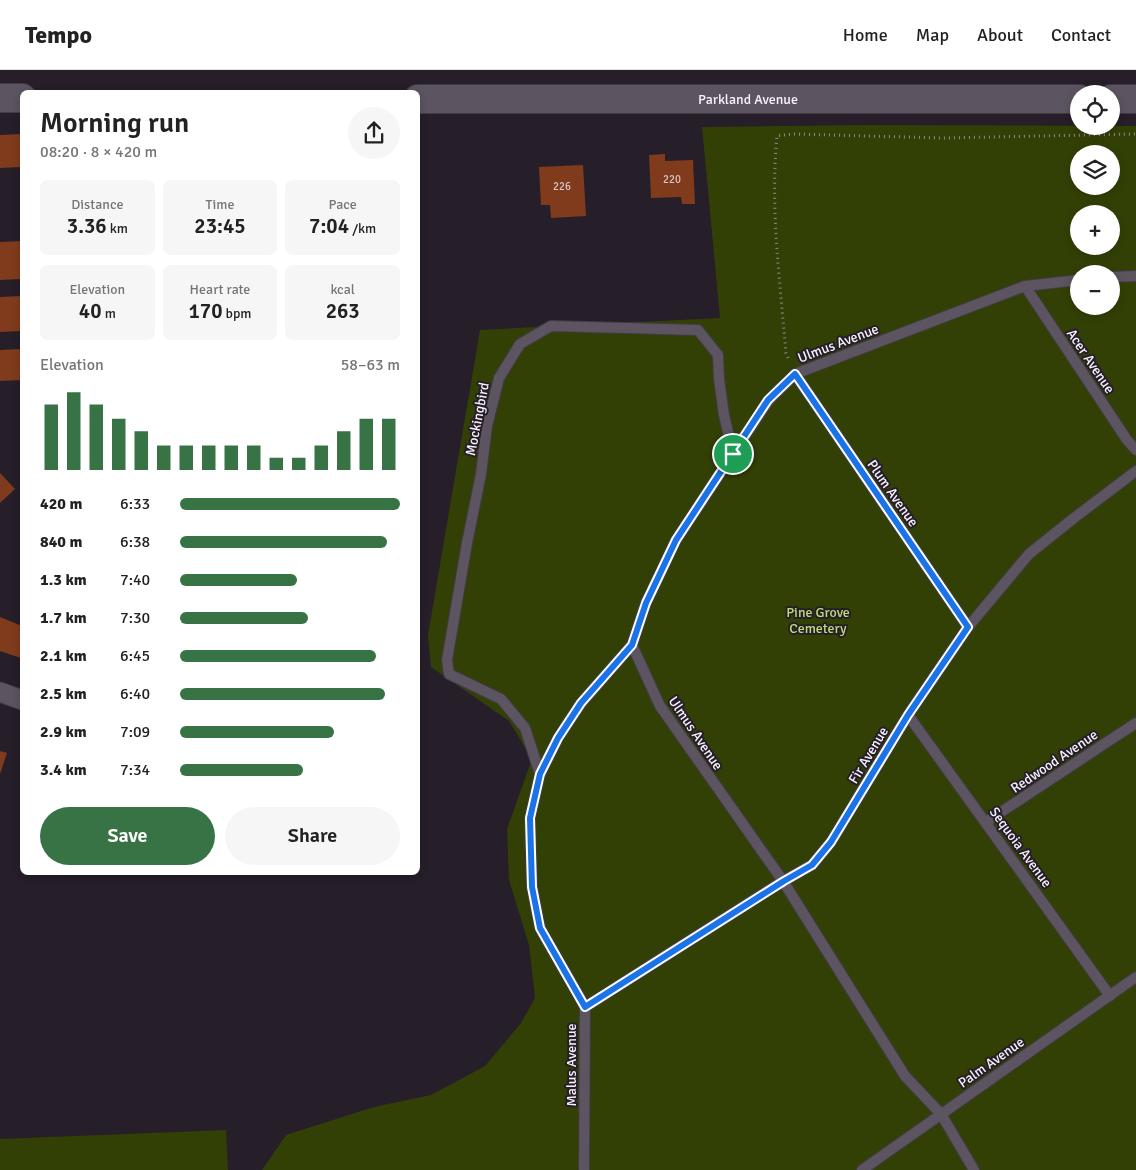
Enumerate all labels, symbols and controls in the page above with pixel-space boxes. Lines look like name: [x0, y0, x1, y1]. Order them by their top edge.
text: Tempo: [25, 20, 92, 50]
text: Home: [843, 24, 888, 46]
text: Map: [916, 24, 949, 46]
text: About: [977, 24, 1023, 46]
text: Contact: [1051, 24, 1111, 46]
map controls: [1070, 85, 1120, 315]
button: locate: [1070, 85, 1120, 135]
street label: Parkland Avenue: [698, 91, 798, 108]
text: Morning run: [40, 106, 189, 140]
button: share: [348, 107, 400, 159]
text: 08:20 · 8 × 420 m: [40, 142, 157, 162]
button: layers: [1070, 145, 1120, 195]
house number: 220: [663, 173, 681, 186]
house number: 226: [553, 180, 571, 193]
text: Distance: [71, 196, 123, 213]
text: Time: [206, 196, 234, 213]
text: Pace: [329, 196, 357, 213]
button: +: [1070, 205, 1120, 255]
text: 3.36: [67, 213, 107, 239]
text: 23:45: [194, 213, 246, 239]
text: 7:04: [309, 213, 349, 239]
text: km: [107, 220, 128, 237]
text: /km: [349, 220, 376, 237]
button: −: [1070, 265, 1120, 315]
text: Elevation: [69, 281, 125, 298]
text: Heart rate: [190, 281, 250, 298]
text: kcal: [330, 281, 355, 298]
text: 40: [79, 298, 102, 324]
text: 170: [188, 298, 222, 324]
text: 263: [326, 298, 360, 324]
text: m: [102, 305, 116, 322]
text: bpm: [222, 305, 252, 322]
street label: Ulmus Avenue: [795, 320, 881, 367]
street label: Acer Avenue: [1063, 326, 1118, 397]
text: Elevation: [40, 355, 104, 375]
text: 58–63 m: [341, 355, 400, 375]
street label: Mockingbird: [462, 381, 493, 457]
pin: [712, 433, 754, 475]
icon: arrive: [719, 440, 747, 468]
street label: Plum Avenue: [863, 457, 922, 530]
text: 420 m: [40, 494, 82, 514]
text: 6:33: [120, 494, 150, 514]
text: 840 m: [40, 532, 82, 552]
text: 6:38: [120, 532, 150, 552]
text: 1.3 km: [40, 570, 87, 590]
text: 7:40: [120, 570, 150, 590]
park label: Pine Grove Cemetery: [786, 604, 850, 637]
text: 1.7 km: [40, 608, 87, 628]
text: 7:30: [120, 608, 150, 628]
text: 2.1 km: [40, 646, 87, 666]
text: 6:45: [120, 646, 150, 666]
text: 2.5 km: [40, 684, 87, 704]
text: 6:40: [120, 684, 150, 704]
street label: Ulmus Avenue: [665, 693, 726, 773]
text: 2.9 km: [40, 722, 87, 742]
text: 7:09: [120, 722, 150, 742]
street label: Fir Avenue: [845, 724, 892, 787]
street label: Redwood Avenue: [1007, 726, 1101, 797]
text: 3.4 km: [40, 760, 87, 780]
text: 7:34: [120, 760, 150, 780]
street label: Sequoia Avenue: [986, 804, 1055, 891]
button: Save: [40, 807, 215, 865]
button: Share: [225, 807, 400, 865]
street label: Malus Avenue: [563, 1023, 580, 1107]
street label: Palm Avenue: [955, 1033, 1028, 1091]

